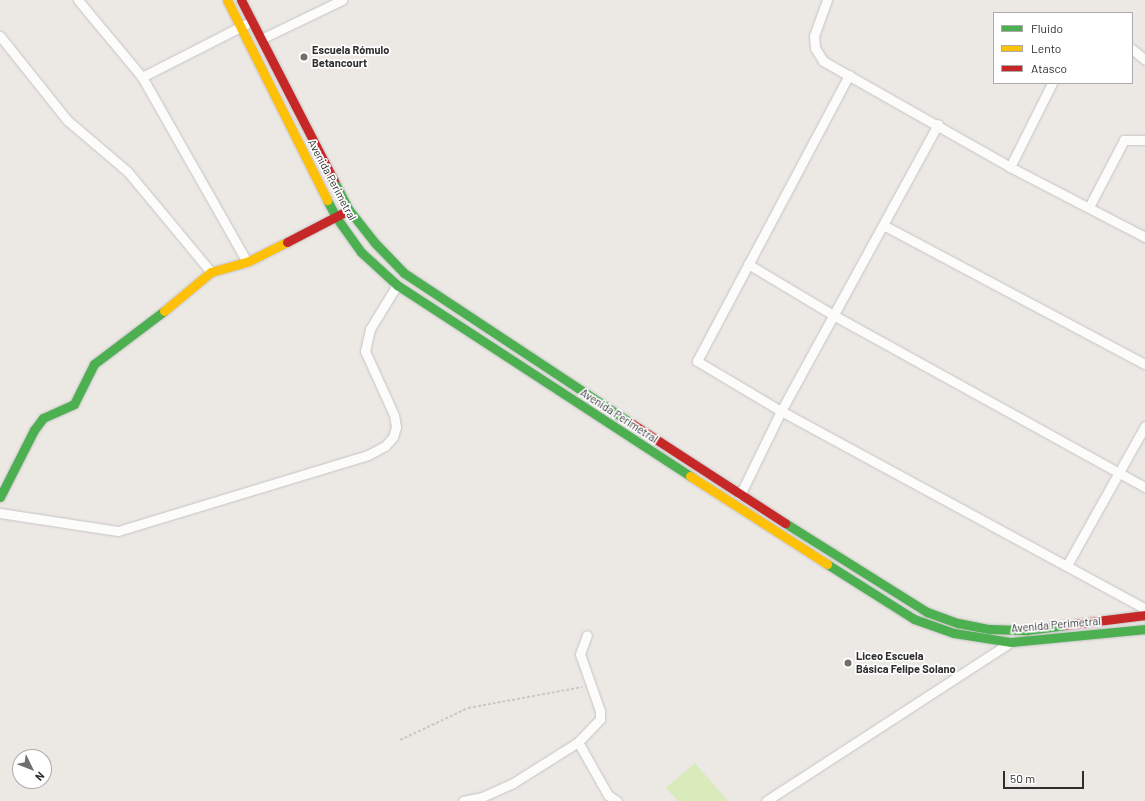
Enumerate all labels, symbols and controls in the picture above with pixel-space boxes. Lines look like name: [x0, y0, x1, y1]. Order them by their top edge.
legend: [993, 12, 1133, 84]
text: Fluido: [1031, 21, 1063, 35]
text: Lento: [1031, 41, 1061, 55]
place label: Escuela Rómulo Betancourt: [312, 44, 389, 70]
marker: Escuela Rómulo Betancourt: [299, 52, 309, 62]
text: Atasco: [1031, 61, 1067, 75]
street label: Avenida Perimetral: [305, 137, 359, 223]
street label: Avenida Perimetral: [578, 386, 660, 446]
street label: Avenida Perimetral: [1011, 615, 1101, 635]
place label: Liceo Escuela Básica Felipe Solano: [856, 650, 956, 676]
marker: Liceo Escuela Básica Felipe Solano: [843, 658, 853, 668]
north arrow: [12, 749, 52, 789]
scale bar: [1005, 763, 1086, 789]
text: N: [33, 770, 48, 784]
text: 50 m: [1010, 771, 1035, 785]

